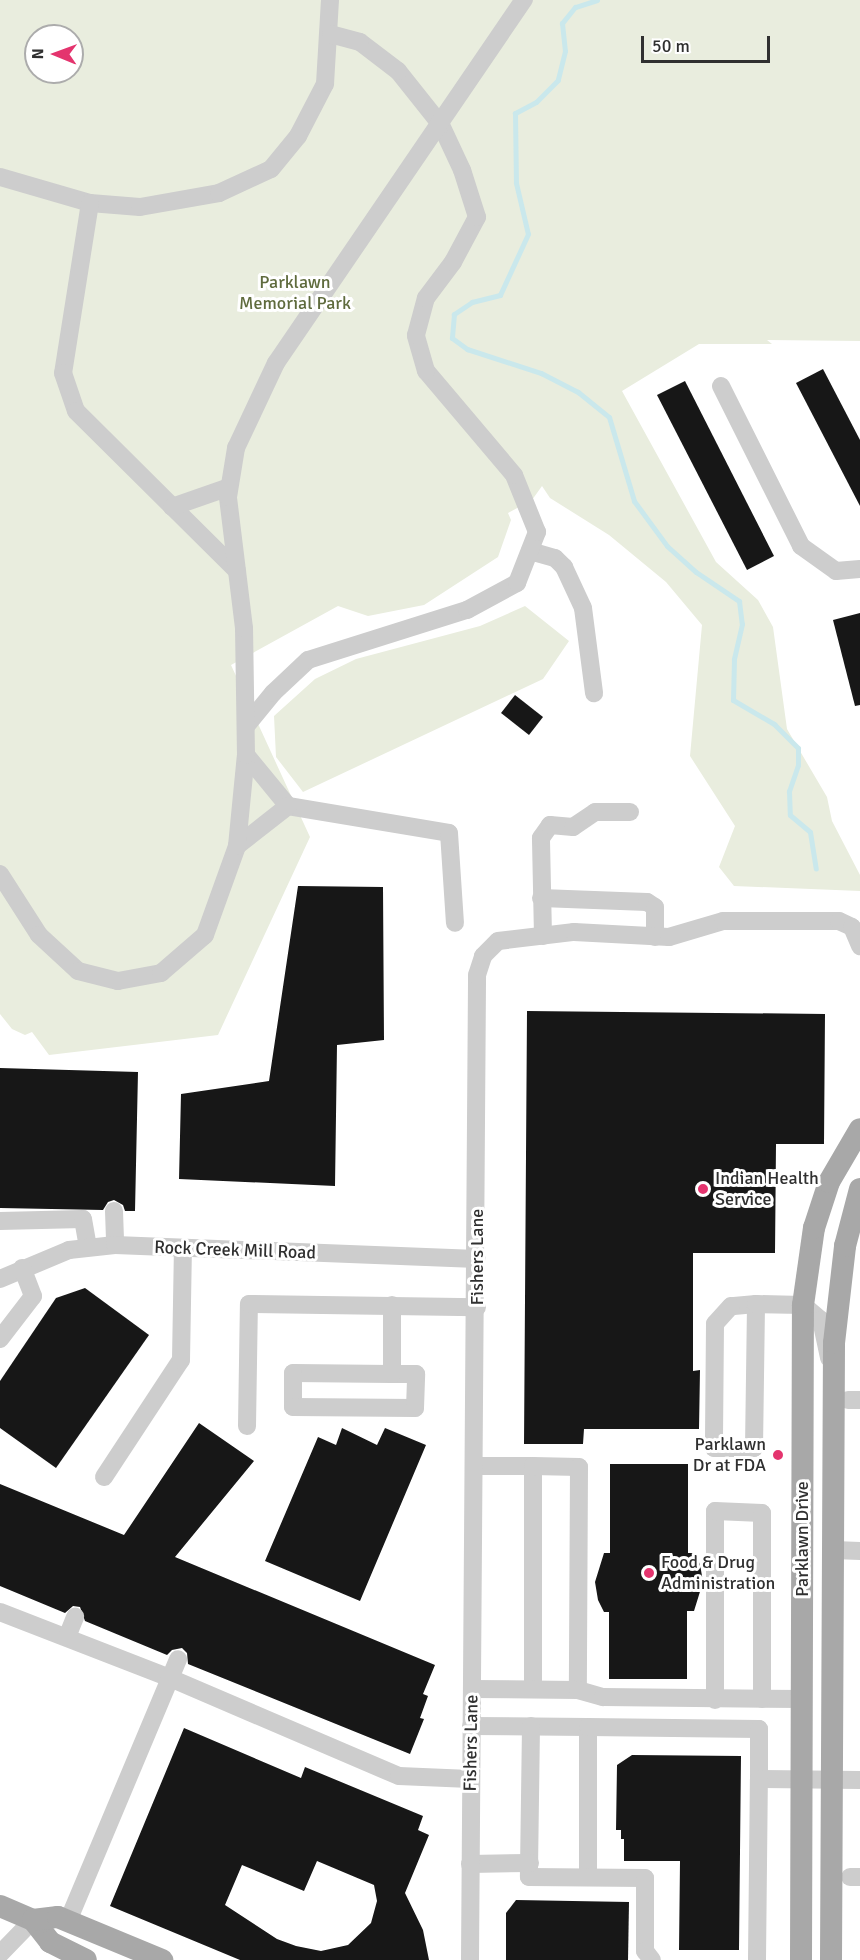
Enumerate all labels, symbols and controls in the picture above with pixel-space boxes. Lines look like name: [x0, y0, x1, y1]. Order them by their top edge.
north arrow: [24, 24, 84, 84]
scale bar: [644, 24, 773, 62]
text: 50 m: [652, 35, 690, 57]
text: N: [28, 48, 48, 59]
park label: Parklawn Memorial Park: [239, 272, 351, 314]
place label: Indian Health Service: [715, 1168, 819, 1210]
marker: Indian Health Service: [696, 1182, 710, 1196]
street label: Fishers Lane: [466, 1209, 488, 1305]
street label: Rock Creek Mill Road: [154, 1236, 316, 1264]
place label: Parklawn Dr at FDA: [693, 1434, 766, 1476]
marker: Parklawn Dr at FDA: [771, 1448, 785, 1462]
street label: Parklawn Drive: [791, 1481, 813, 1597]
place label: Food & Drug Administration: [661, 1552, 775, 1594]
marker: Food & Drug Administration: [642, 1566, 656, 1580]
street label: Fishers Lane: [459, 1695, 483, 1791]

